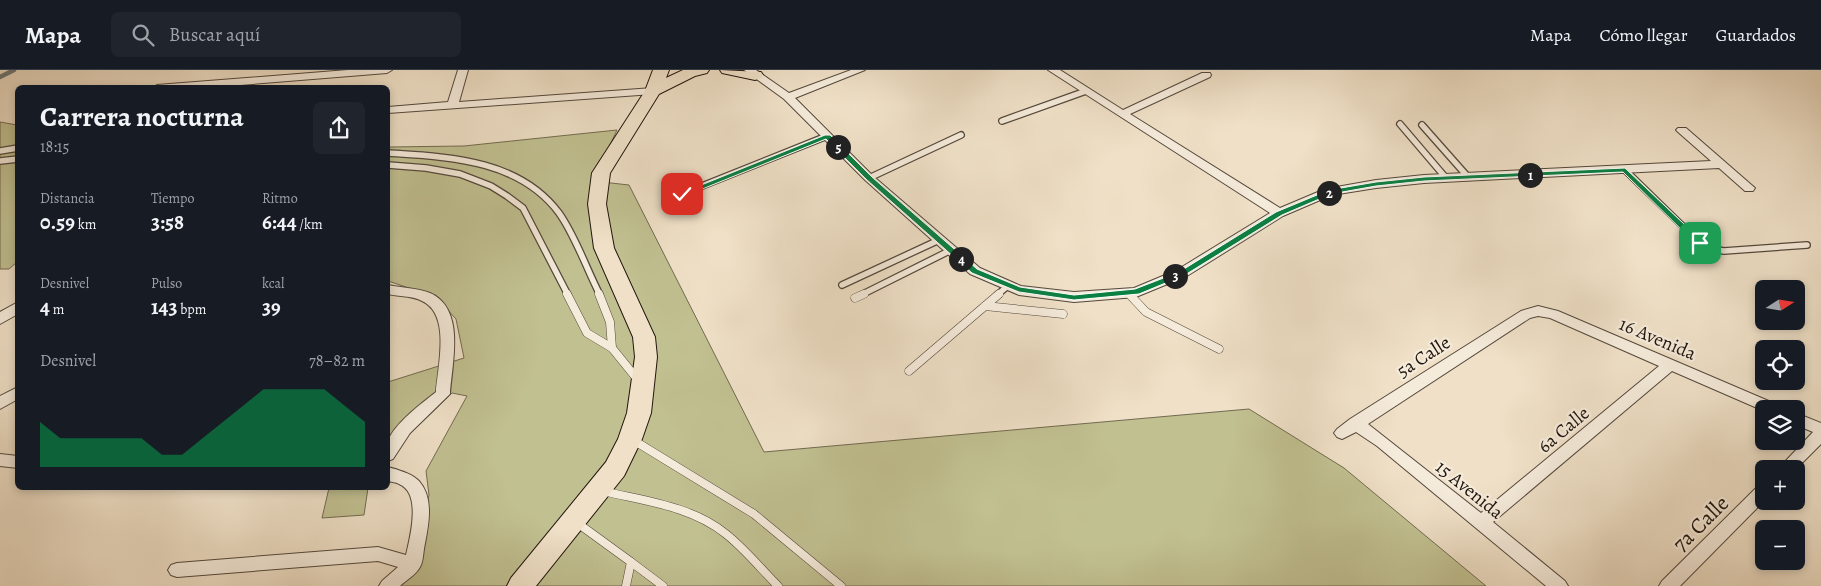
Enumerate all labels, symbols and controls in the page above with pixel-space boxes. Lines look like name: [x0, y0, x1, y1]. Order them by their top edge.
search box: [111, 12, 461, 57]
text: Mapa: [25, 19, 81, 51]
icon: search: [129, 21, 157, 49]
text: Buscar aquí: [169, 22, 260, 48]
text: Mapa: [1530, 23, 1571, 47]
text: Cómo llegar: [1599, 23, 1688, 47]
text: Guardados: [1716, 23, 1796, 47]
text: Carrera nocturna: [40, 98, 244, 136]
button: share: [313, 102, 365, 154]
pin: 5: [826, 134, 850, 160]
text: 18:15: [40, 136, 69, 158]
text: 5: [836, 138, 841, 157]
pin: 1: [1518, 162, 1542, 188]
text: 1: [1528, 166, 1533, 185]
pin: [661, 173, 703, 215]
icon: check: [668, 180, 696, 208]
pin: 2: [1316, 180, 1342, 206]
text: 2: [1326, 184, 1333, 203]
text: Distancia: [40, 189, 95, 208]
text: Tiempo: [151, 189, 194, 208]
text: Ritmo: [262, 189, 298, 208]
text: 0.59: [40, 208, 75, 236]
text: 3:58: [151, 208, 184, 236]
text: 6:44: [262, 208, 297, 236]
text: km: [75, 215, 96, 234]
text: /km: [297, 215, 323, 234]
pin: [1679, 222, 1721, 264]
icon: arrive: [1686, 229, 1714, 257]
pin: 4: [948, 246, 974, 272]
text: 4: [958, 250, 965, 269]
pin: 3: [1162, 264, 1188, 288]
text: 3: [1172, 267, 1179, 286]
text: Desnivel: [40, 274, 89, 293]
text: Pulso: [151, 274, 182, 293]
text: kcal: [262, 274, 284, 293]
north arrow: [1755, 280, 1805, 330]
map controls: [1755, 280, 1805, 570]
text: 4: [40, 293, 50, 321]
text: 143: [151, 293, 177, 321]
text: 39: [262, 293, 281, 321]
text: m: [50, 300, 64, 319]
text: bpm: [177, 300, 206, 319]
street label: 16 Avenida: [1615, 311, 1700, 367]
street label: 5a Calle: [1392, 330, 1456, 384]
button: locate: [1755, 340, 1805, 390]
text: Desnivel: [40, 350, 96, 372]
text: 78–82 m: [309, 350, 365, 372]
button: layers: [1755, 400, 1805, 450]
street label: 6a Calle: [1532, 401, 1595, 459]
street label: 15 Avenida: [1430, 454, 1509, 525]
button: +: [1755, 460, 1805, 510]
street label: 7a Calle: [1666, 489, 1736, 559]
button: −: [1755, 520, 1805, 570]

